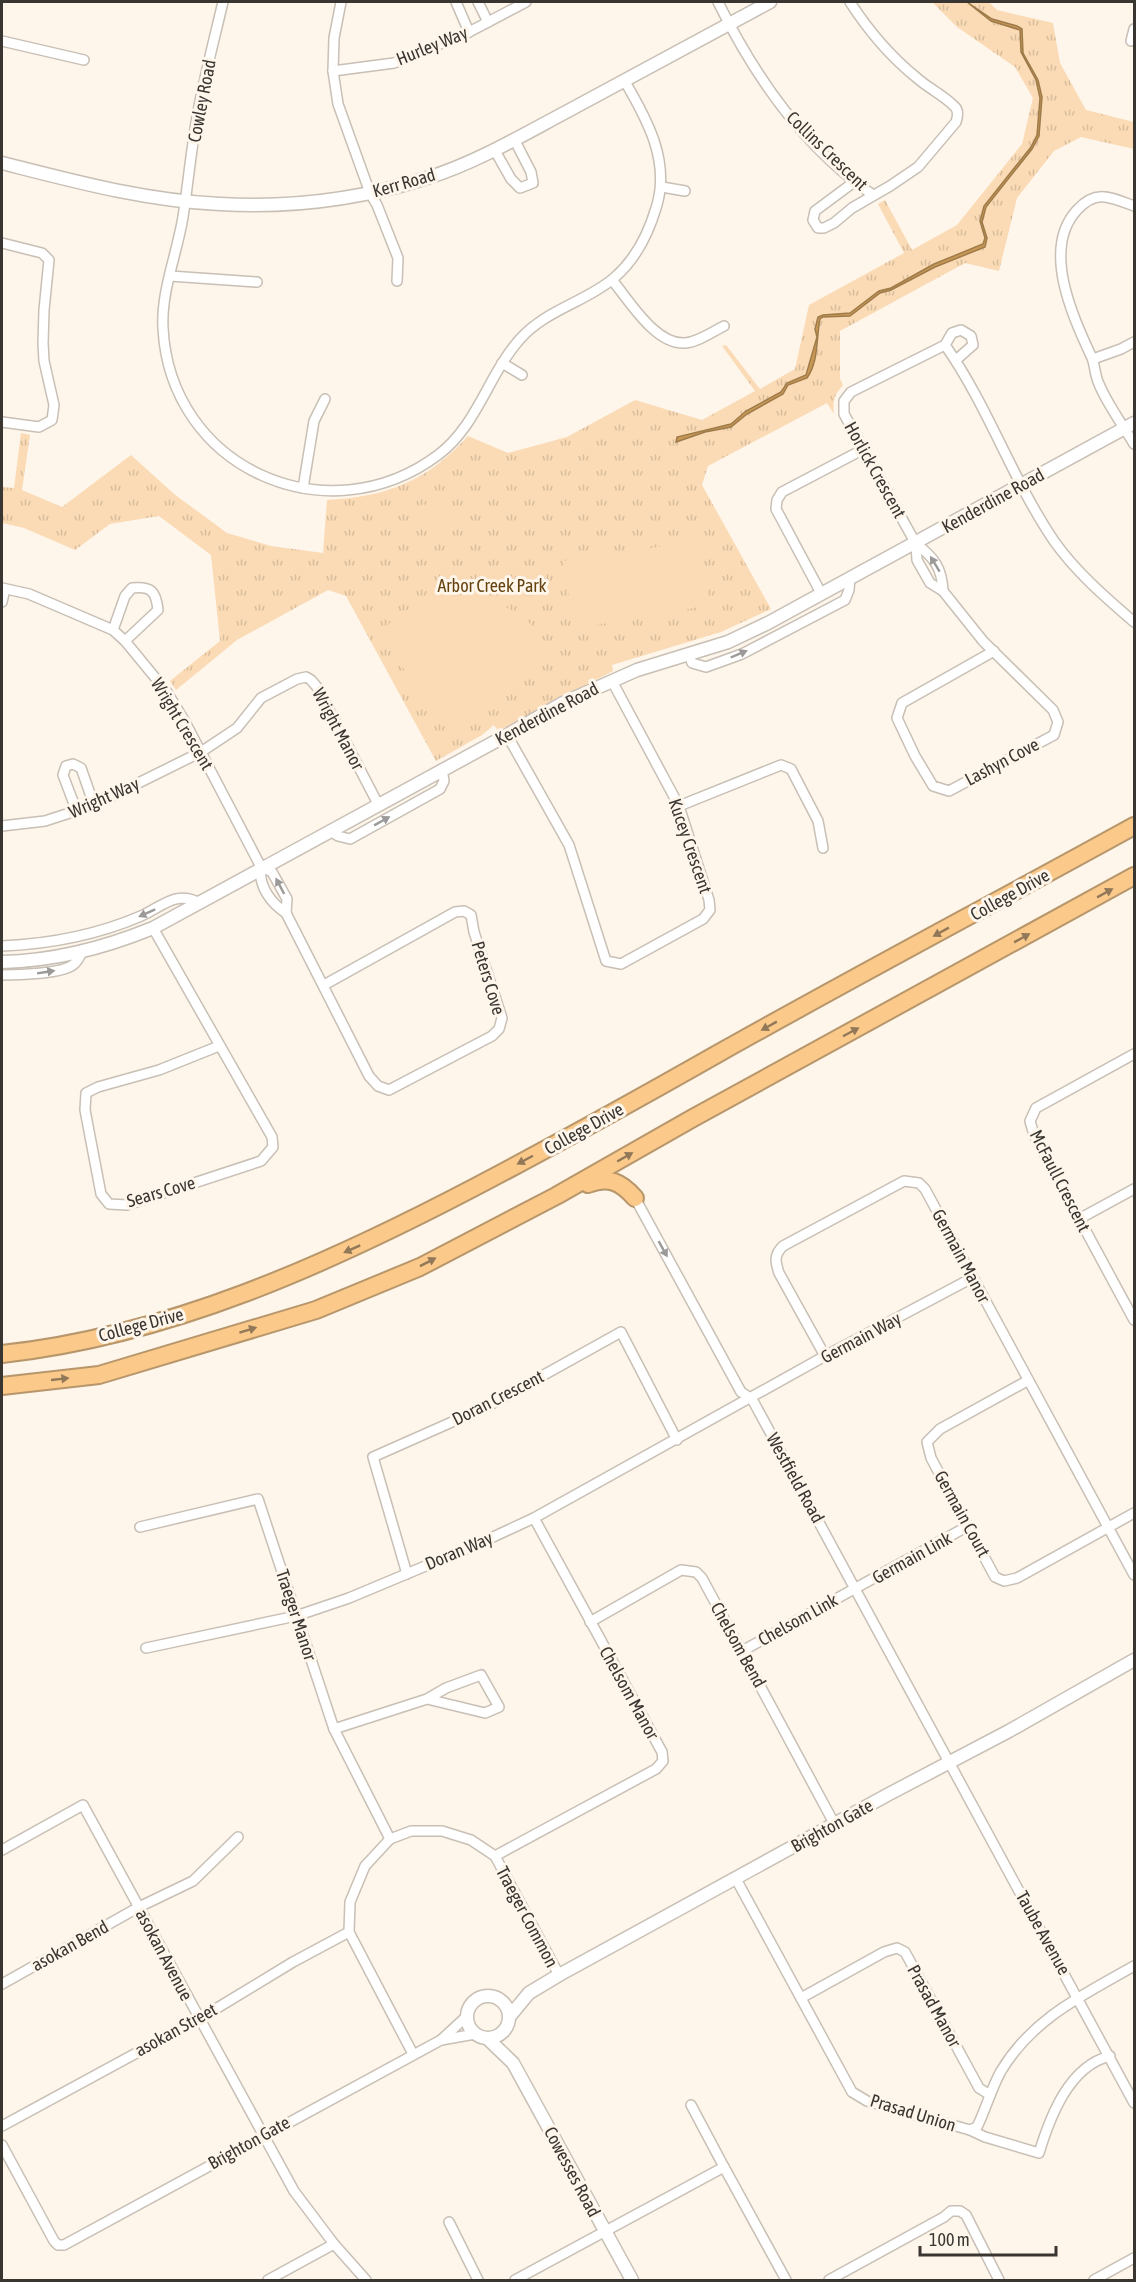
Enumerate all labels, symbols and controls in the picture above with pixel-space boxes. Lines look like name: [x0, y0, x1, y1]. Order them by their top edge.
street label: Hurley Way: [393, 22, 471, 69]
street label: Cowley Road: [183, 58, 220, 144]
street label: Collins Crescent: [782, 107, 872, 194]
street label: Kerr Road: [370, 164, 438, 201]
street label: Horlick Crescent: [840, 418, 911, 522]
street label: Kenderdine Road: [938, 464, 1048, 537]
one-way arrow: [930, 556, 941, 572]
park label: Arbor Creek Park: [437, 575, 547, 596]
one-way arrow: [731, 649, 749, 659]
street label: Wright Crescent: [147, 674, 218, 773]
street label: Kenderdine Road: [492, 678, 602, 750]
street label: Wright Manor: [308, 684, 369, 774]
street label: Lashyn Cove: [961, 733, 1042, 790]
street label: Wright Way: [65, 773, 142, 822]
street label: Kucey Crescent: [665, 796, 716, 896]
one-way arrow: [374, 816, 391, 826]
street label: College Drive: [967, 864, 1053, 925]
one-way arrow: [275, 878, 285, 895]
one-way arrow: [1097, 888, 1114, 898]
one-way arrow: [138, 908, 156, 918]
one-way arrow: [932, 927, 949, 937]
one-way arrow: [1014, 933, 1030, 944]
street label: Peters Cove: [467, 938, 510, 1017]
one-way arrow: [37, 967, 56, 976]
one-way arrow: [761, 1021, 778, 1031]
one-way arrow: [843, 1027, 860, 1037]
street label: College Drive: [541, 1098, 627, 1159]
street label: McFaull Crescent: [1026, 1126, 1095, 1235]
one-way arrow: [617, 1151, 633, 1162]
one-way arrow: [517, 1156, 534, 1165]
street label: Sears Cove: [124, 1172, 197, 1211]
street label: Germain Manor: [928, 1206, 995, 1307]
one-way arrow: [658, 1241, 668, 1258]
one-way arrow: [342, 1244, 360, 1254]
one-way arrow: [420, 1258, 437, 1267]
street label: College Drive: [96, 1303, 186, 1346]
street label: Germain Way: [817, 1308, 905, 1367]
one-way arrow: [239, 1325, 257, 1334]
street label: Doran Crescent: [449, 1366, 547, 1430]
one-way arrow: [50, 1375, 69, 1384]
street label: Westfield Road: [762, 1429, 829, 1526]
street label: Germain Court: [930, 1467, 995, 1561]
street label: Doran Way: [422, 1527, 496, 1574]
street label: Germain Link: [868, 1527, 955, 1588]
street label: Traeger Manor: [272, 1567, 321, 1664]
street label: Chelsom Link: [754, 1589, 841, 1650]
street label: Chelsom Bend: [706, 1599, 770, 1691]
street label: Chelsom Manor: [595, 1643, 664, 1743]
street label: Brighton Gate: [787, 1795, 876, 1857]
street label: Traeger Common: [492, 1863, 563, 1971]
street label: Taube Avenue: [1012, 1887, 1075, 1978]
street label: asokan Avenue: [132, 1905, 197, 2004]
street label: asokan Bend: [28, 1916, 112, 1975]
street label: Prasad Manor: [903, 1961, 966, 2051]
street label: asokan Street: [131, 1999, 220, 2061]
street label: Prasad Union: [868, 2090, 959, 2136]
street label: Brighton Gate: [204, 2112, 293, 2174]
street label: Cowesses Road: [540, 2123, 605, 2220]
scale bar: [920, 2219, 1056, 2257]
text: 100 m: [929, 2229, 970, 2250]

